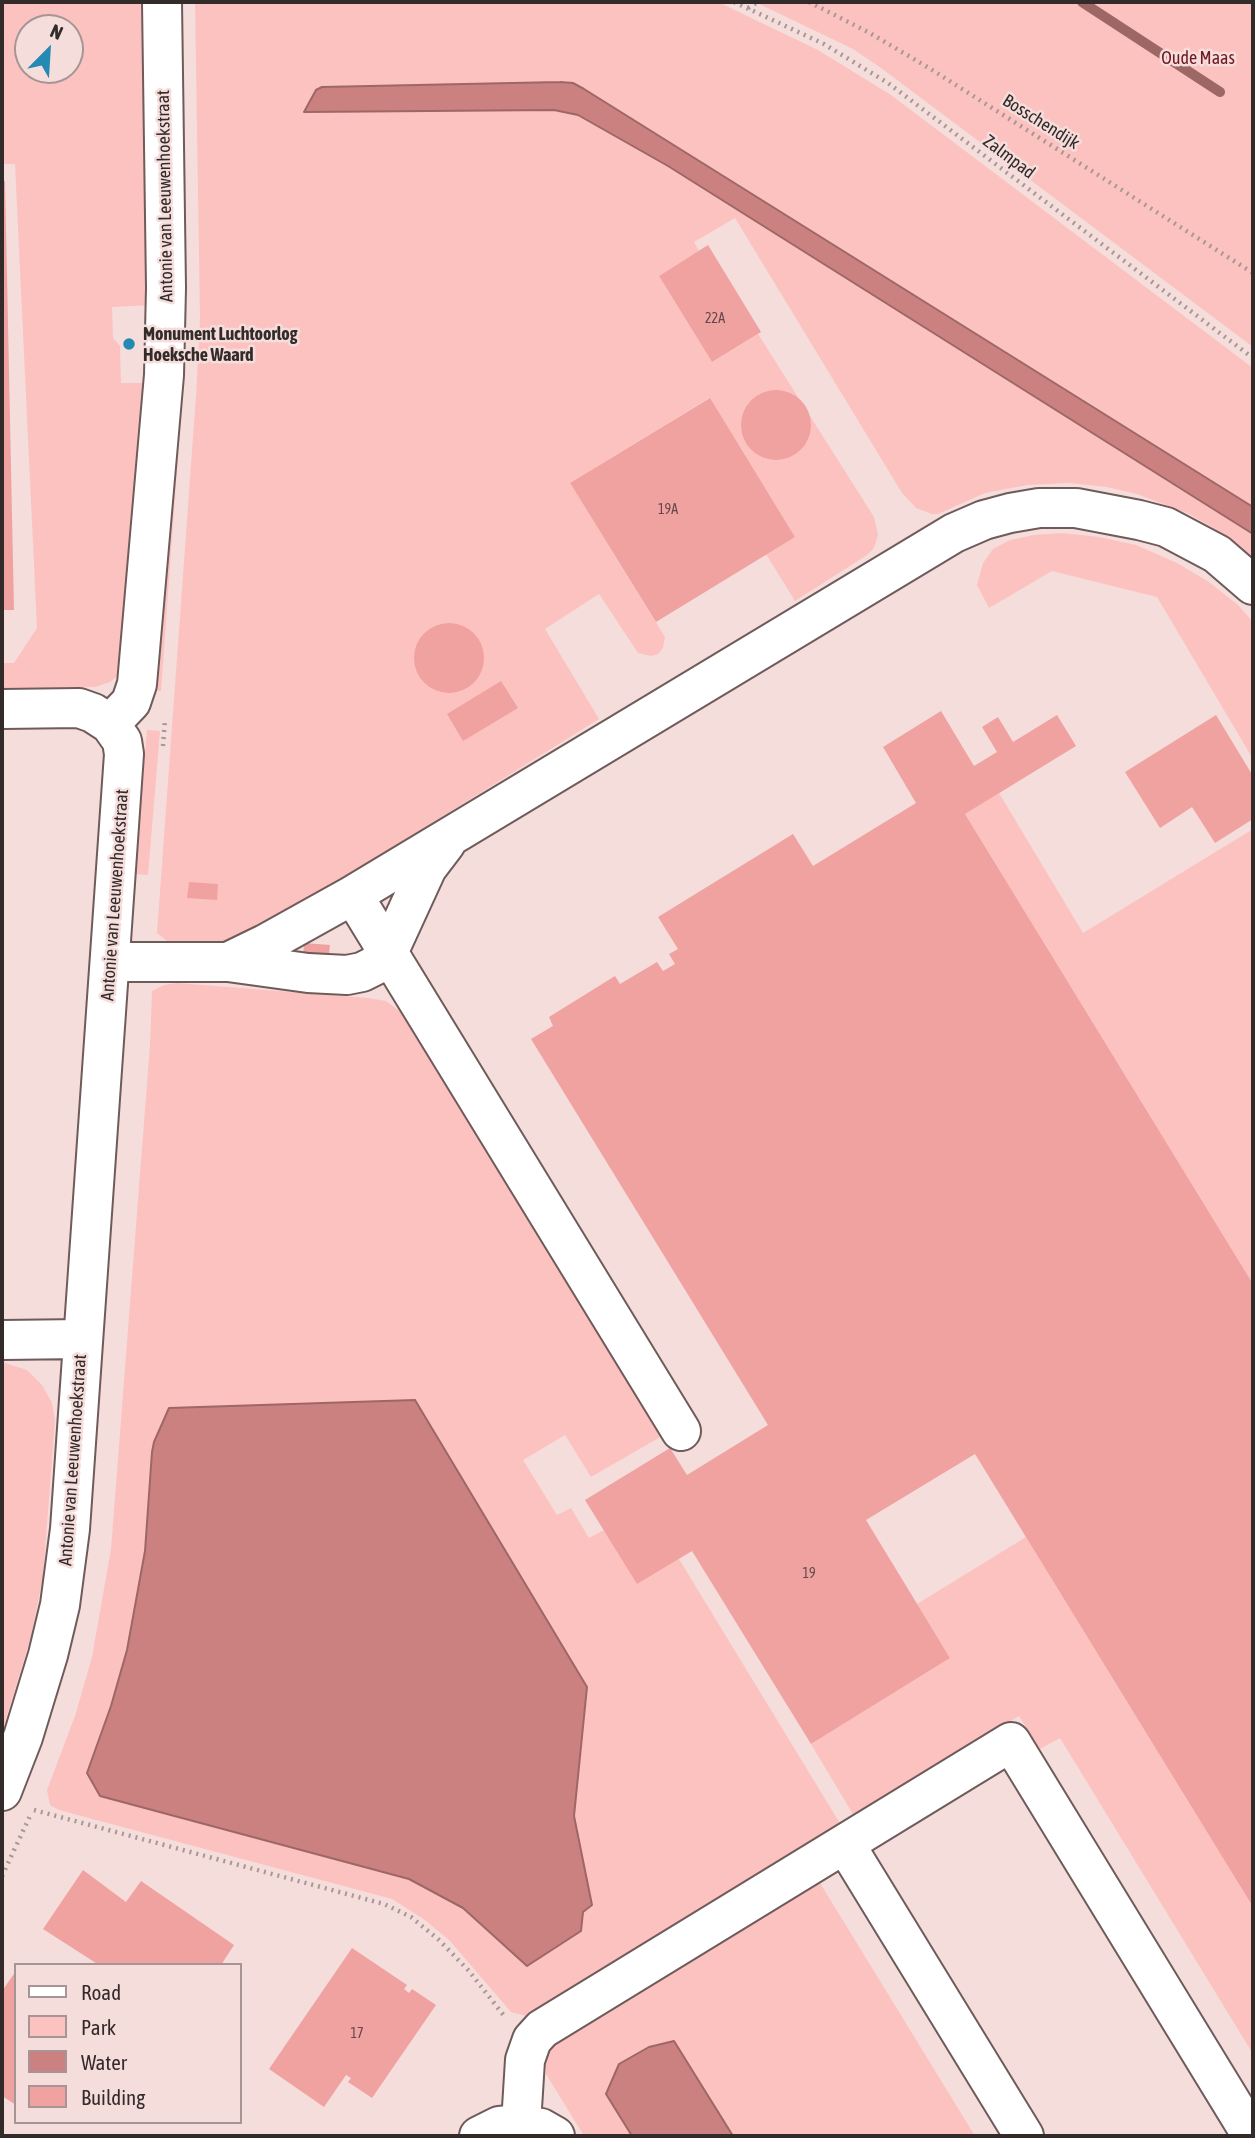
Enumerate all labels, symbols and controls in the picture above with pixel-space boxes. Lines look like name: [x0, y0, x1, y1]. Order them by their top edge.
north arrow: [14, 14, 84, 84]
text: N: [47, 19, 66, 44]
park label: Oude Maas: [1161, 47, 1235, 69]
street label: Antonie van Leeuwenhoekstraat: [152, 90, 178, 302]
street label: Bosschendijk: [999, 90, 1083, 154]
street label: Zalmpad: [979, 130, 1039, 184]
house number: 22A: [705, 311, 725, 327]
place label: Monument Luchtoorlog Hoeksche Waard: [143, 323, 298, 366]
marker: Monument Luchtoorlog Hoeksche Waard: [121, 336, 137, 352]
house number: 19A: [658, 502, 678, 518]
street label: Antonie van Leeuwenhoekstraat: [97, 788, 133, 1002]
street label: Antonie van Leeuwenhoekstraat: [55, 1353, 91, 1567]
house number: 19: [802, 1566, 816, 1582]
legend: [14, 1963, 242, 2124]
text: Road: [81, 1980, 121, 2004]
text: Park: [81, 2015, 116, 2039]
house number: 17: [350, 2026, 364, 2042]
text: Water: [81, 2050, 127, 2074]
text: Building: [81, 2085, 145, 2109]

